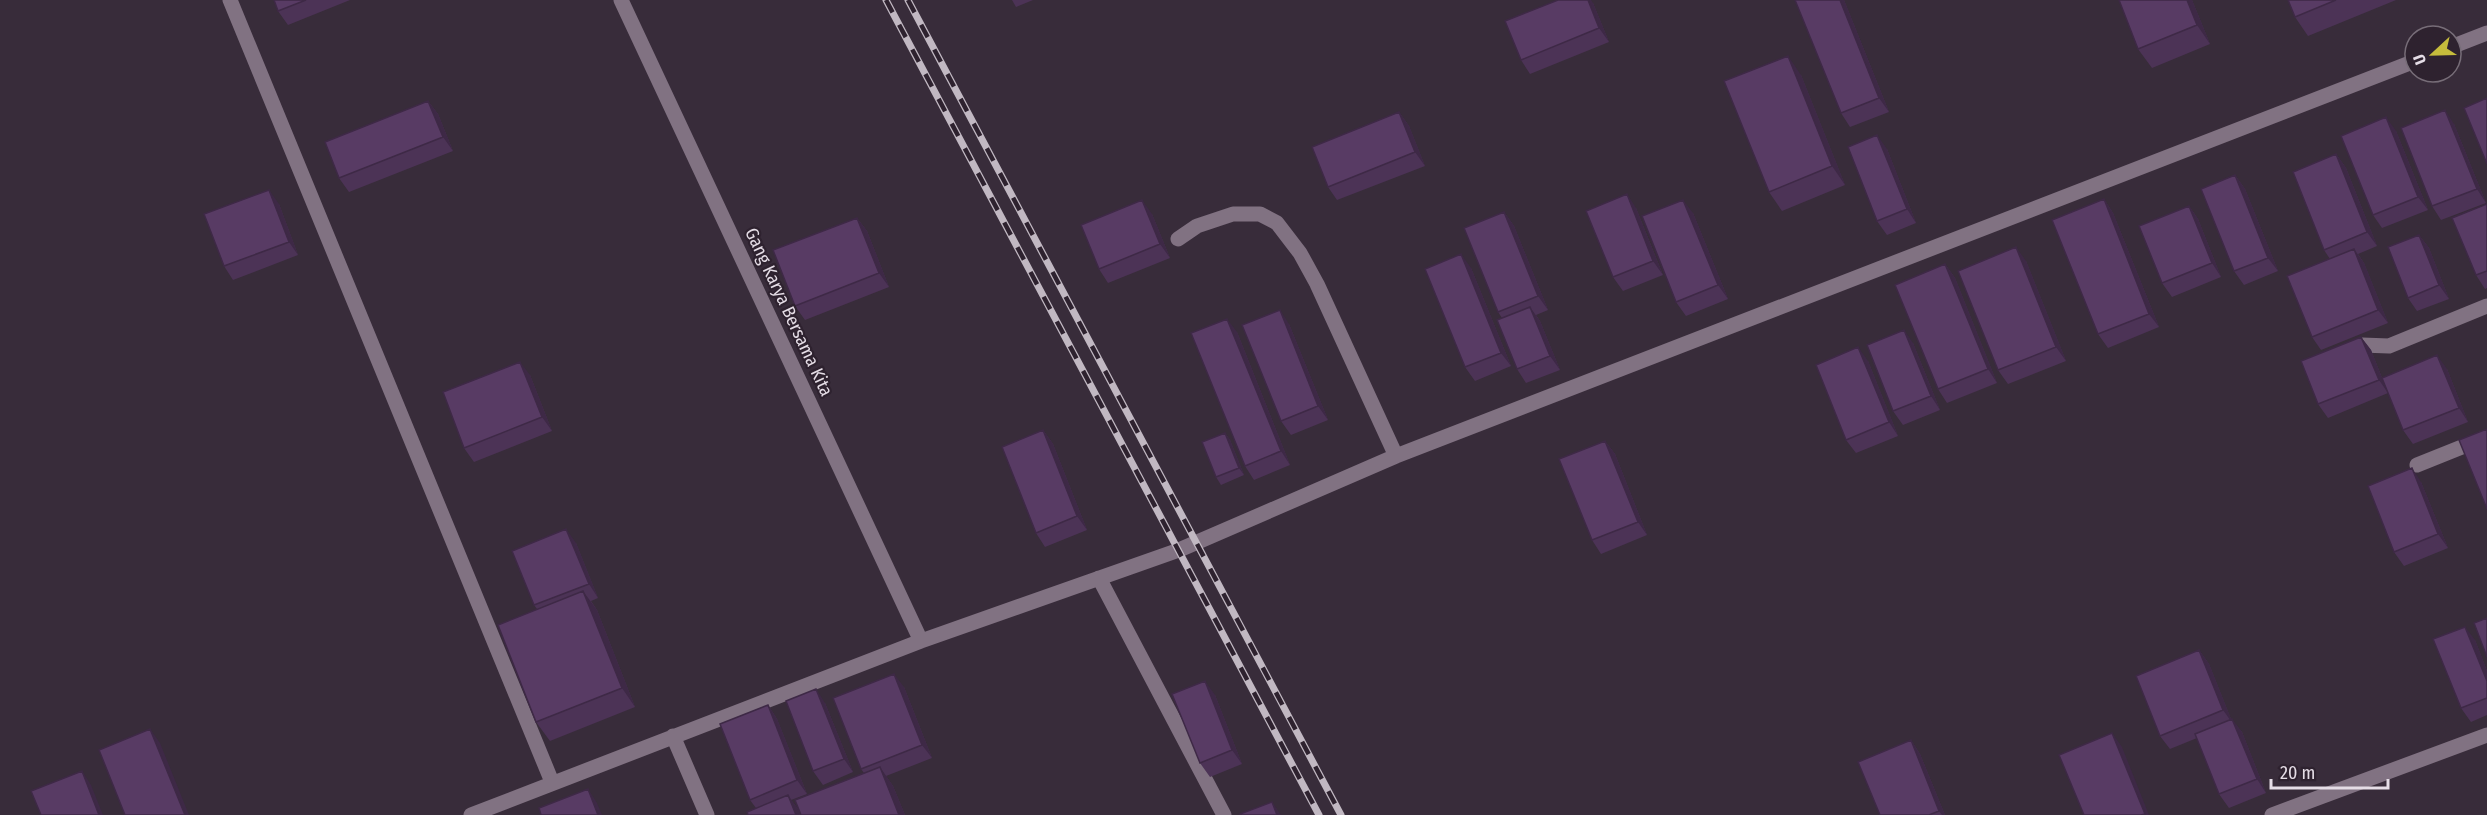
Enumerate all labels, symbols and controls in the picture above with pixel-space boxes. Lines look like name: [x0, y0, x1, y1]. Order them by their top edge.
north arrow: [2403, 24, 2463, 84]
text: U: [2409, 52, 2430, 67]
street label: Gang Karya Bersama Kita: [740, 224, 838, 400]
scale bar: [2271, 752, 2388, 790]
text: 20 m: [2280, 762, 2315, 784]

